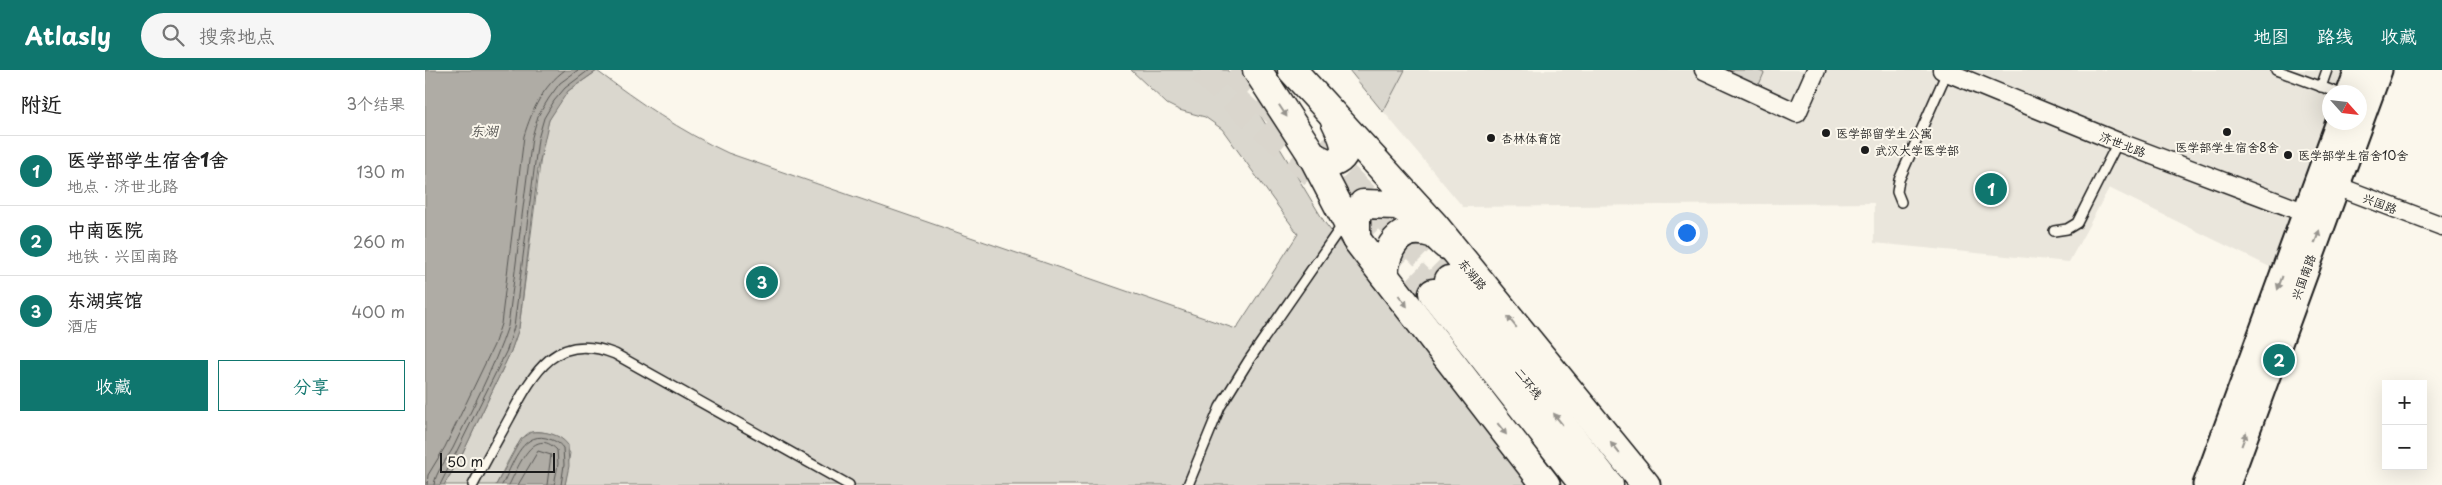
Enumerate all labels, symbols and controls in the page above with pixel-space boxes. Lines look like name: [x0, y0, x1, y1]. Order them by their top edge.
search box: [141, 13, 491, 58]
text: Atlasly: [25, 17, 111, 53]
icon: search: [159, 21, 187, 49]
text: 搜索地点: [199, 21, 275, 49]
text: 地图: [2253, 22, 2289, 49]
text: 路线: [2317, 22, 2353, 49]
text: 收藏: [2381, 22, 2417, 49]
north arrow: [2322, 85, 2367, 130]
text: 附近: [20, 87, 62, 119]
text: 3个结果: [346, 91, 405, 115]
one-way arrow: [1278, 104, 1288, 118]
water label: 东湖: [470, 120, 500, 141]
place label: 医学部留学生公寓: [1836, 124, 1932, 142]
marker: 医学部学生宿舍8舍: [2221, 126, 2233, 138]
marker: 医学部留学生公寓: [1820, 127, 1832, 139]
street label: 济世北路: [2097, 127, 2149, 161]
place label: 杏林体育馆: [1501, 129, 1561, 147]
marker: 杏林体育馆: [1485, 132, 1497, 144]
place label: 医学部学生宿舍8舍: [2175, 138, 2279, 156]
place label: 武汉大学医学部: [1875, 141, 1959, 159]
marker: 武汉大学医学部: [1859, 144, 1871, 156]
text: 医学部学生宿舍1舍: [67, 145, 228, 173]
place label: 医学部学生宿舍10舍: [2298, 146, 2408, 164]
marker: 医学部学生宿舍10舍: [2282, 149, 2294, 161]
text: 1: [32, 159, 40, 183]
text: 130 m: [357, 159, 405, 183]
pin: 1: [1975, 170, 2007, 208]
text: 地点 · 济世北路: [67, 173, 178, 197]
street label: 兴国路: [2360, 188, 2400, 218]
text: 中南医院: [67, 215, 143, 243]
your location: [1674, 220, 1700, 246]
text: 2: [30, 229, 42, 253]
text: 260 m: [353, 229, 405, 253]
one-way arrow: [2313, 229, 2321, 244]
text: 地铁 · 兴国南路: [67, 243, 178, 267]
street label: 兴国南路: [2286, 251, 2320, 303]
street label: 东湖路: [1455, 254, 1491, 294]
pin: 3: [746, 263, 778, 301]
one-way arrow: [2276, 276, 2283, 291]
text: 东湖宾馆: [67, 285, 143, 313]
one-way arrow: [1398, 294, 1408, 308]
text: 3: [31, 299, 41, 323]
text: 400 m: [352, 299, 405, 323]
text: 酒店: [67, 313, 99, 337]
one-way arrow: [1507, 316, 1518, 328]
pin: 2: [2263, 341, 2295, 379]
button: 收藏: [20, 360, 208, 411]
button: 分享: [218, 360, 405, 411]
street label: 二环线: [1511, 363, 1547, 403]
map controls: [2382, 380, 2427, 470]
button: +: [2382, 380, 2427, 425]
one-way arrow: [1552, 413, 1563, 426]
one-way arrow: [1497, 423, 1507, 436]
button: −: [2382, 425, 2427, 470]
one-way arrow: [2240, 431, 2248, 446]
one-way arrow: [1610, 441, 1621, 454]
scale bar: [440, 450, 555, 473]
text: 50 m: [447, 451, 483, 472]

